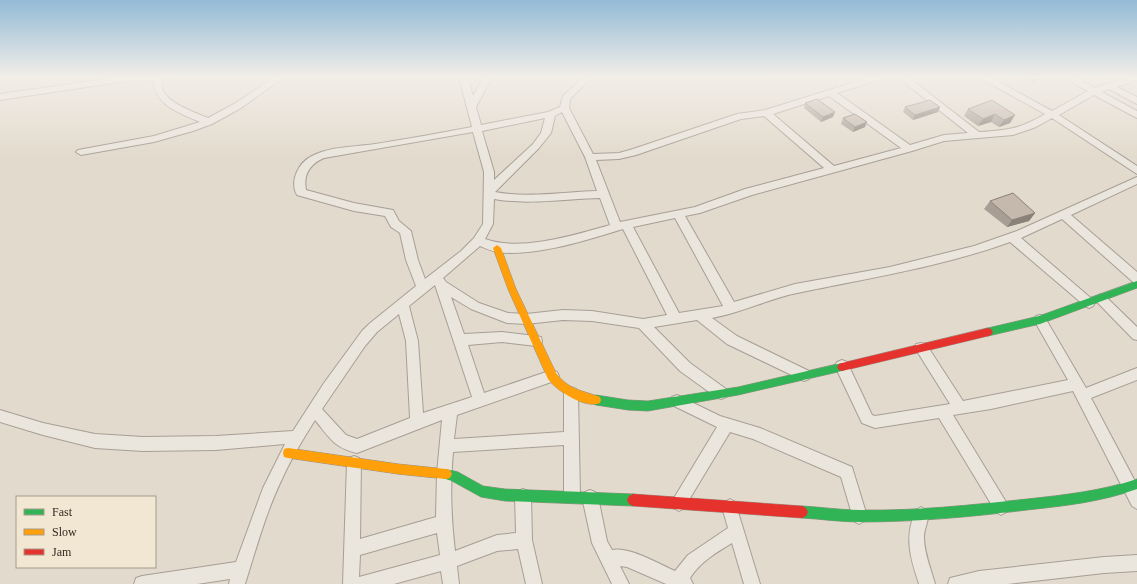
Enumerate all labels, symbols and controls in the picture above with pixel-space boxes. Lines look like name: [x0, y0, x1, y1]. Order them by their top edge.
legend: [16, 496, 156, 568]
text: Fast: [52, 505, 73, 519]
text: Slow: [52, 525, 77, 539]
text: Jam: [52, 545, 72, 559]

